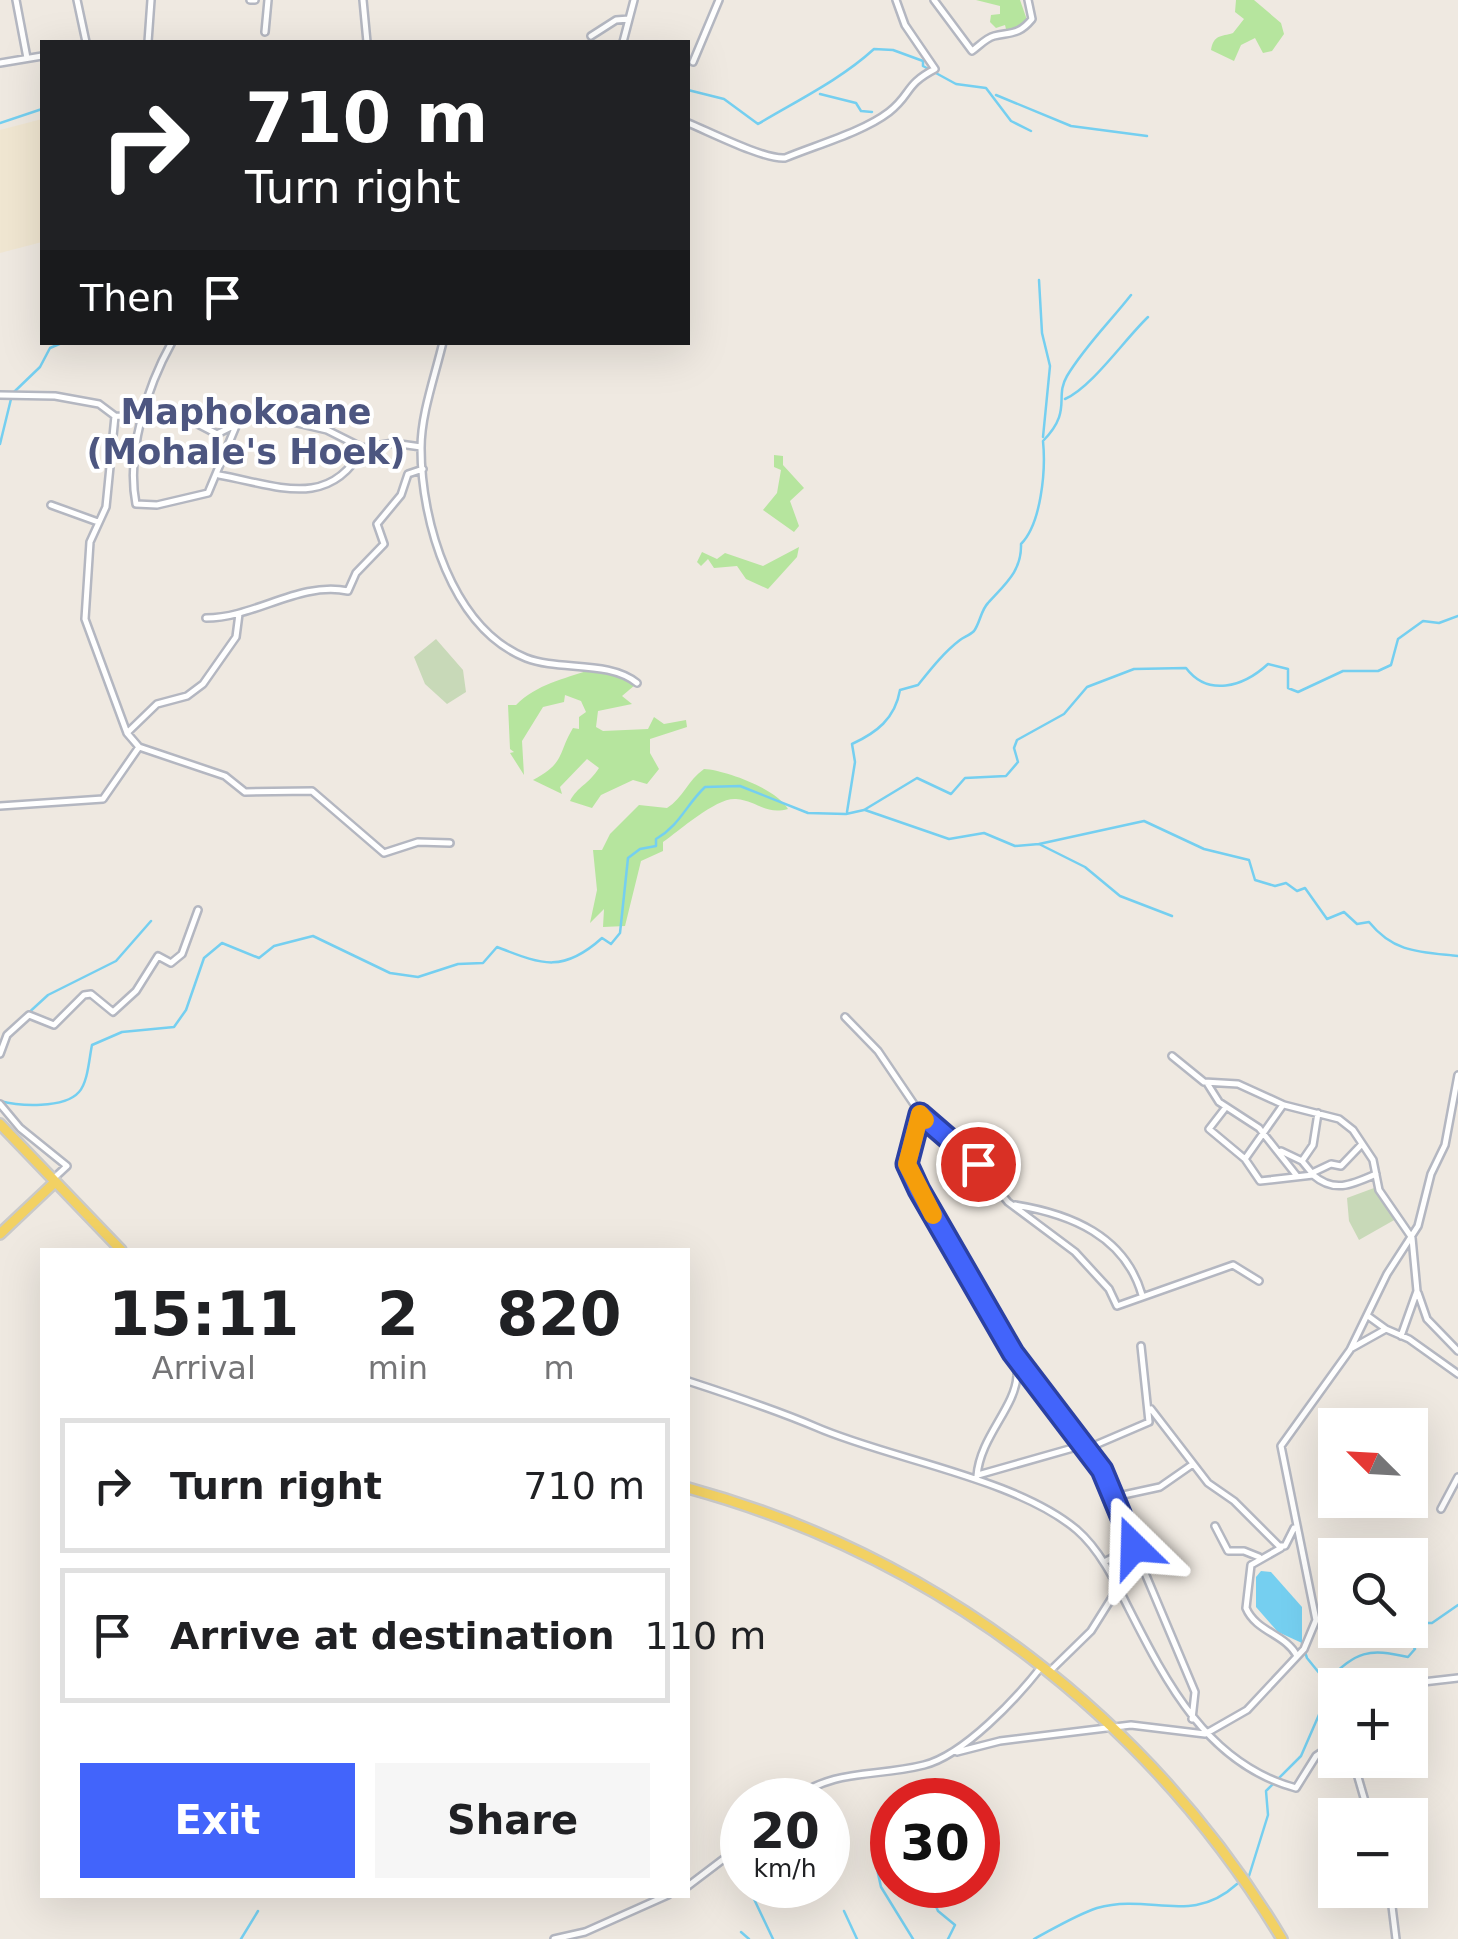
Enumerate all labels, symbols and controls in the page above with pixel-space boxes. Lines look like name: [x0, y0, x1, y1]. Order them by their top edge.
text: 710 m: [245, 77, 488, 159]
icon: right: [80, 80, 210, 210]
text: Turn right: [245, 161, 460, 214]
icon: arrive: [195, 270, 250, 325]
text: Then: [80, 276, 175, 320]
district label: Maphokoane (Mohale's Hoek): [86, 392, 406, 472]
pin: [936, 1122, 1021, 1207]
icon: arrive: [951, 1137, 1006, 1192]
text: 15:11: [108, 1279, 299, 1349]
text: 2: [377, 1279, 419, 1349]
text: 820: [496, 1279, 622, 1349]
text: Arrival: [152, 1349, 256, 1387]
text: min: [368, 1349, 428, 1387]
text: m: [543, 1349, 575, 1387]
north arrow: [1318, 1408, 1428, 1518]
map controls: [1318, 1408, 1428, 1908]
icon: right: [85, 1458, 140, 1513]
text: Turn right: [170, 1464, 382, 1508]
text: 710 m: [523, 1464, 645, 1508]
position arrow: [1082, 1495, 1186, 1599]
button: search: [1318, 1538, 1428, 1648]
icon: arrive: [85, 1608, 140, 1663]
text: Arrive at destination: [170, 1614, 615, 1658]
text: 110 m: [645, 1614, 766, 1658]
button: +: [1318, 1668, 1428, 1778]
button: Exit: [80, 1763, 355, 1878]
button: Share: [375, 1763, 650, 1878]
speed limit sign: 30: [870, 1778, 1000, 1908]
button: −: [1318, 1798, 1428, 1908]
text: 20: [750, 1802, 820, 1860]
text: km/h: [753, 1854, 817, 1883]

